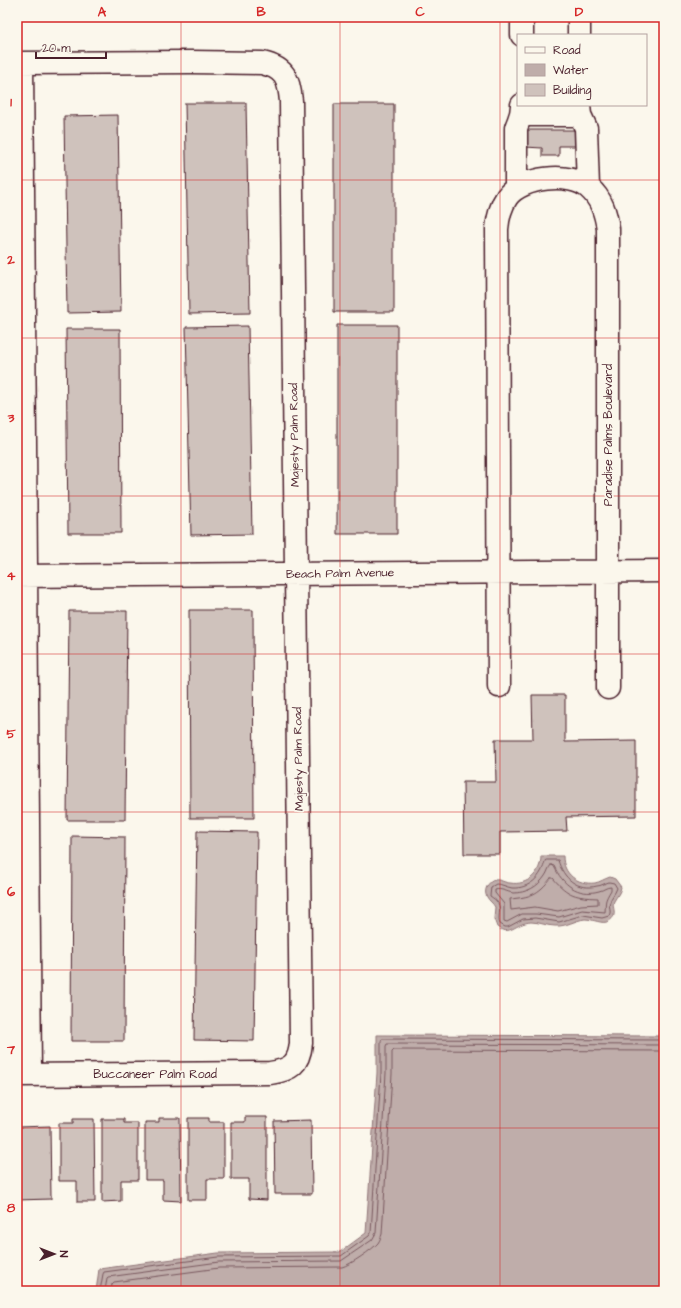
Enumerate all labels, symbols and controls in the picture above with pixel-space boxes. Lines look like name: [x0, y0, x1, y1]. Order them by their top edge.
text: A: [98, 3, 107, 21]
text: B: [256, 3, 266, 21]
text: C: [415, 3, 425, 21]
text: D: [575, 3, 584, 21]
scale bar: [36, 34, 106, 60]
legend: [517, 34, 647, 106]
text: 20 m: [42, 40, 71, 57]
text: Road: [553, 42, 581, 59]
text: Water: [553, 62, 589, 79]
text: Building: [553, 82, 591, 100]
text: 1: [10, 93, 12, 111]
text: 2: [6, 251, 15, 269]
street label: Paradise Palms Boulevard: [600, 364, 617, 506]
street label: Majesty Palm Road: [285, 383, 305, 487]
text: 3: [7, 409, 15, 427]
street label: Beach Palm Avenue: [286, 564, 395, 583]
text: 4: [7, 567, 16, 585]
street label: Majesty Palm Road: [289, 707, 309, 811]
text: 5: [6, 725, 16, 743]
text: 6: [7, 883, 16, 901]
text: 7: [6, 1041, 16, 1059]
street label: Buccaneer Palm Road: [93, 1066, 217, 1083]
text: 8: [7, 1199, 16, 1217]
north arrow: [34, 1234, 74, 1274]
text: N: [56, 1251, 71, 1258]

